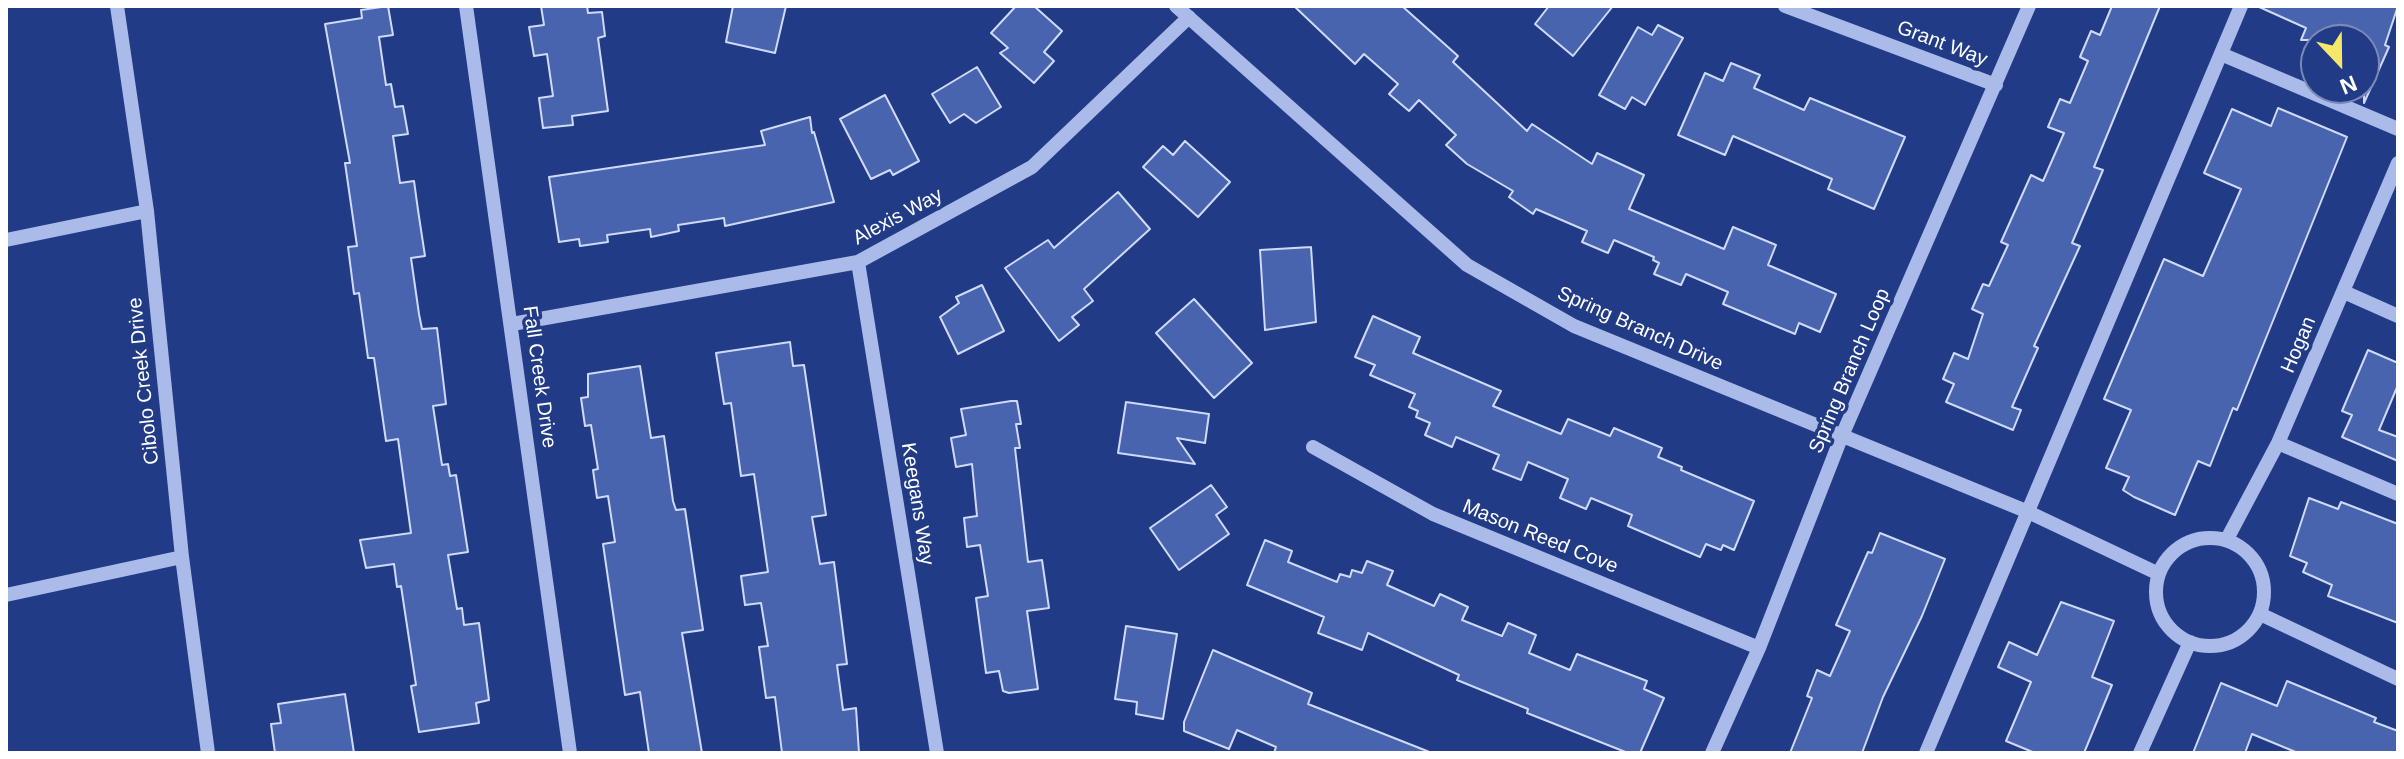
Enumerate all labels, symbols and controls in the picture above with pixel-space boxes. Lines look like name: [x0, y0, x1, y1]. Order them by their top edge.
street label: Grant Way: [1893, 16, 1991, 72]
north arrow: [2300, 24, 2380, 104]
text: N: [2336, 70, 2360, 99]
street label: Alexis Way: [849, 183, 947, 251]
street label: Spring Branch Drive: [1553, 282, 1727, 376]
street label: Spring Branch Loop: [1804, 285, 1896, 457]
street label: Cibolo Creek Drive: [123, 296, 165, 466]
street label: Fall Creek Drive: [517, 304, 561, 450]
street label: Hogan: [2276, 313, 2322, 377]
street label: Keegans Way: [895, 441, 939, 567]
street label: Mason Reed Cove: [1459, 495, 1621, 579]

